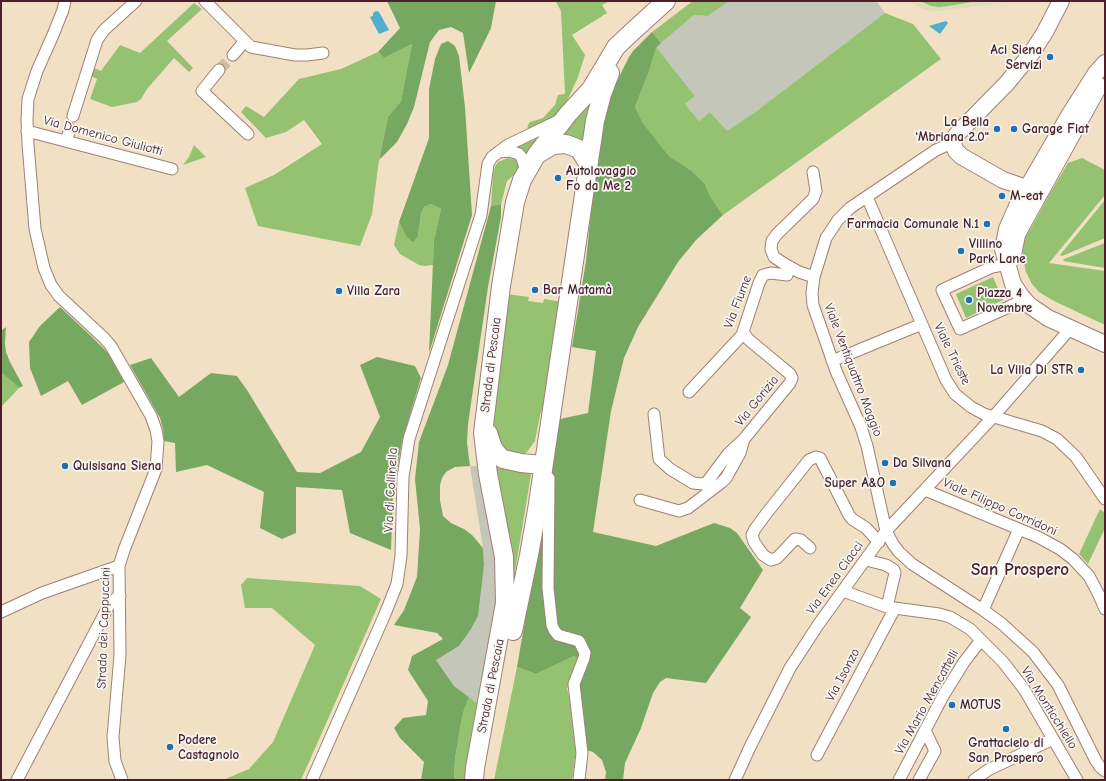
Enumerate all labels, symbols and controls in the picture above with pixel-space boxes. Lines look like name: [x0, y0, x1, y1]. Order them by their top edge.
place label: Aci Siena Servizi: [991, 42, 1042, 73]
marker: Aci Siena Servizi: [1045, 52, 1055, 62]
street label: Via Domenico Giuliotti: [42, 113, 164, 159]
place label: La Bella 'Mbriana 2.0": [915, 114, 989, 145]
place label: Garage Fiat: [1022, 121, 1089, 137]
marker: La Bella 'Mbriana 2.0": [992, 124, 1002, 134]
marker: Garage Fiat: [1009, 124, 1019, 134]
place label: Autolavaggio Fo da Me 2: [566, 163, 636, 194]
marker: Autolavaggio Fo da Me 2: [553, 173, 563, 183]
place label: M-eat: [1010, 188, 1043, 204]
marker: M-eat: [997, 191, 1007, 201]
place label: Farmacia Comunale N.1: [847, 216, 979, 232]
marker: Farmacia Comunale N.1: [982, 219, 992, 229]
place label: Villino Park Lane: [969, 236, 1026, 267]
marker: Villino Park Lane: [956, 246, 966, 256]
street label: Via Fiume: [721, 273, 755, 331]
place label: Bar Matamà: [543, 282, 612, 298]
place label: Villa Zara: [347, 283, 400, 299]
marker: Bar Matamà: [530, 285, 540, 295]
place label: Piazza 4 Novembre: [977, 285, 1032, 316]
marker: Villa Zara: [334, 286, 344, 296]
marker: Piazza 4 Novembre: [964, 295, 974, 305]
street label: Viale Ventiquattro Maggio: [820, 301, 886, 439]
street label: Strada di Pescaia: [477, 316, 505, 414]
street label: Viale Trieste: [930, 320, 974, 388]
place label: La Villa Di STR: [990, 362, 1073, 378]
marker: La Villa Di STR: [1076, 365, 1086, 375]
street label: Via Gorizia: [732, 373, 782, 429]
street label: Via di Collinella: [381, 447, 401, 533]
place label: Da Silvana: [893, 455, 951, 471]
place label: Quisisana Siena: [73, 458, 161, 474]
marker: Da Silvana: [880, 458, 890, 468]
marker: Quisisana Siena: [60, 461, 70, 471]
place label: Super A&O: [825, 475, 885, 491]
street label: Viale Filippo Corridoni: [940, 475, 1060, 539]
marker: Super A&O: [888, 478, 898, 488]
street label: Via Enea Ciacci: [803, 538, 867, 618]
district label: San Prospero: [971, 560, 1069, 580]
street label: Strada dei Cappuccini: [94, 567, 114, 689]
street label: Strada di Pescaia: [474, 637, 508, 735]
street label: Via Isonzo: [823, 646, 863, 704]
street label: Via Mario Mencattelli: [892, 647, 962, 757]
street label: Via Monticchiello: [1017, 664, 1081, 752]
place label: MOTUS: [960, 697, 1001, 713]
marker: MOTUS: [947, 700, 957, 710]
marker: Grattacielo di San Prospero: [1001, 724, 1011, 734]
place label: Podere Castagnolo: [178, 732, 239, 763]
place label: Grattacielo di San Prospero: [968, 735, 1044, 766]
marker: Podere Castagnolo: [165, 742, 175, 752]

